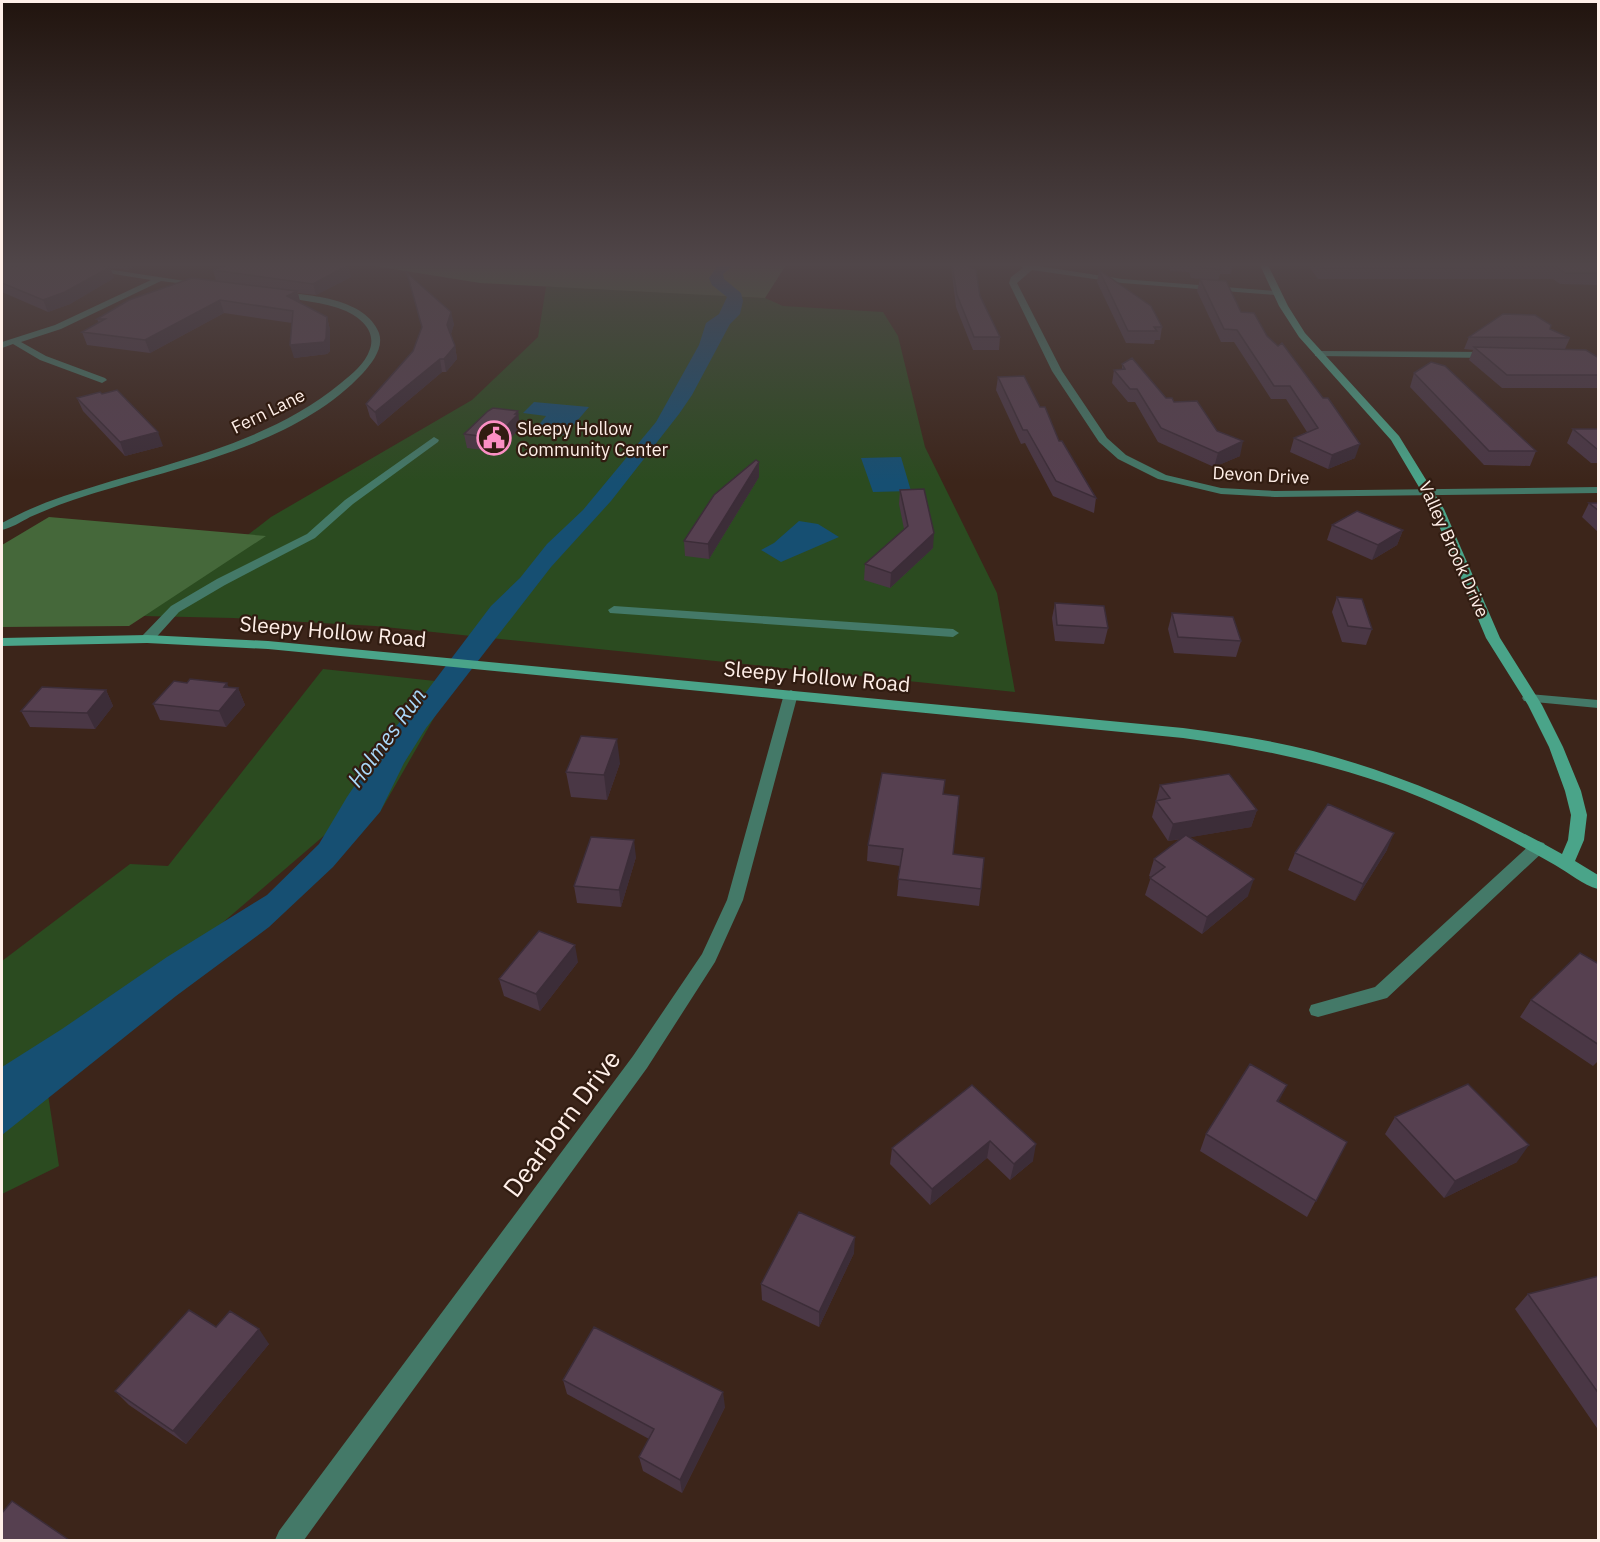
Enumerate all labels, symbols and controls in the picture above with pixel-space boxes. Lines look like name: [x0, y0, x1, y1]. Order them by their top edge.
street label: Fern Lane: [227, 383, 309, 439]
place label: Sleepy Hollow Community Center: [517, 417, 669, 461]
public building icon: Sleepy Hollow Community Center: [476, 420, 512, 456]
street label: Devon Drive: [1212, 461, 1310, 489]
street label: Valley Brook Drive: [1414, 477, 1494, 621]
street label: Sleepy Hollow Road: [238, 609, 428, 653]
street label: Sleepy Hollow Road: [722, 654, 912, 698]
water label: Holmes Run: [340, 681, 432, 793]
street label: Dearborn Drive: [495, 1043, 627, 1203]

